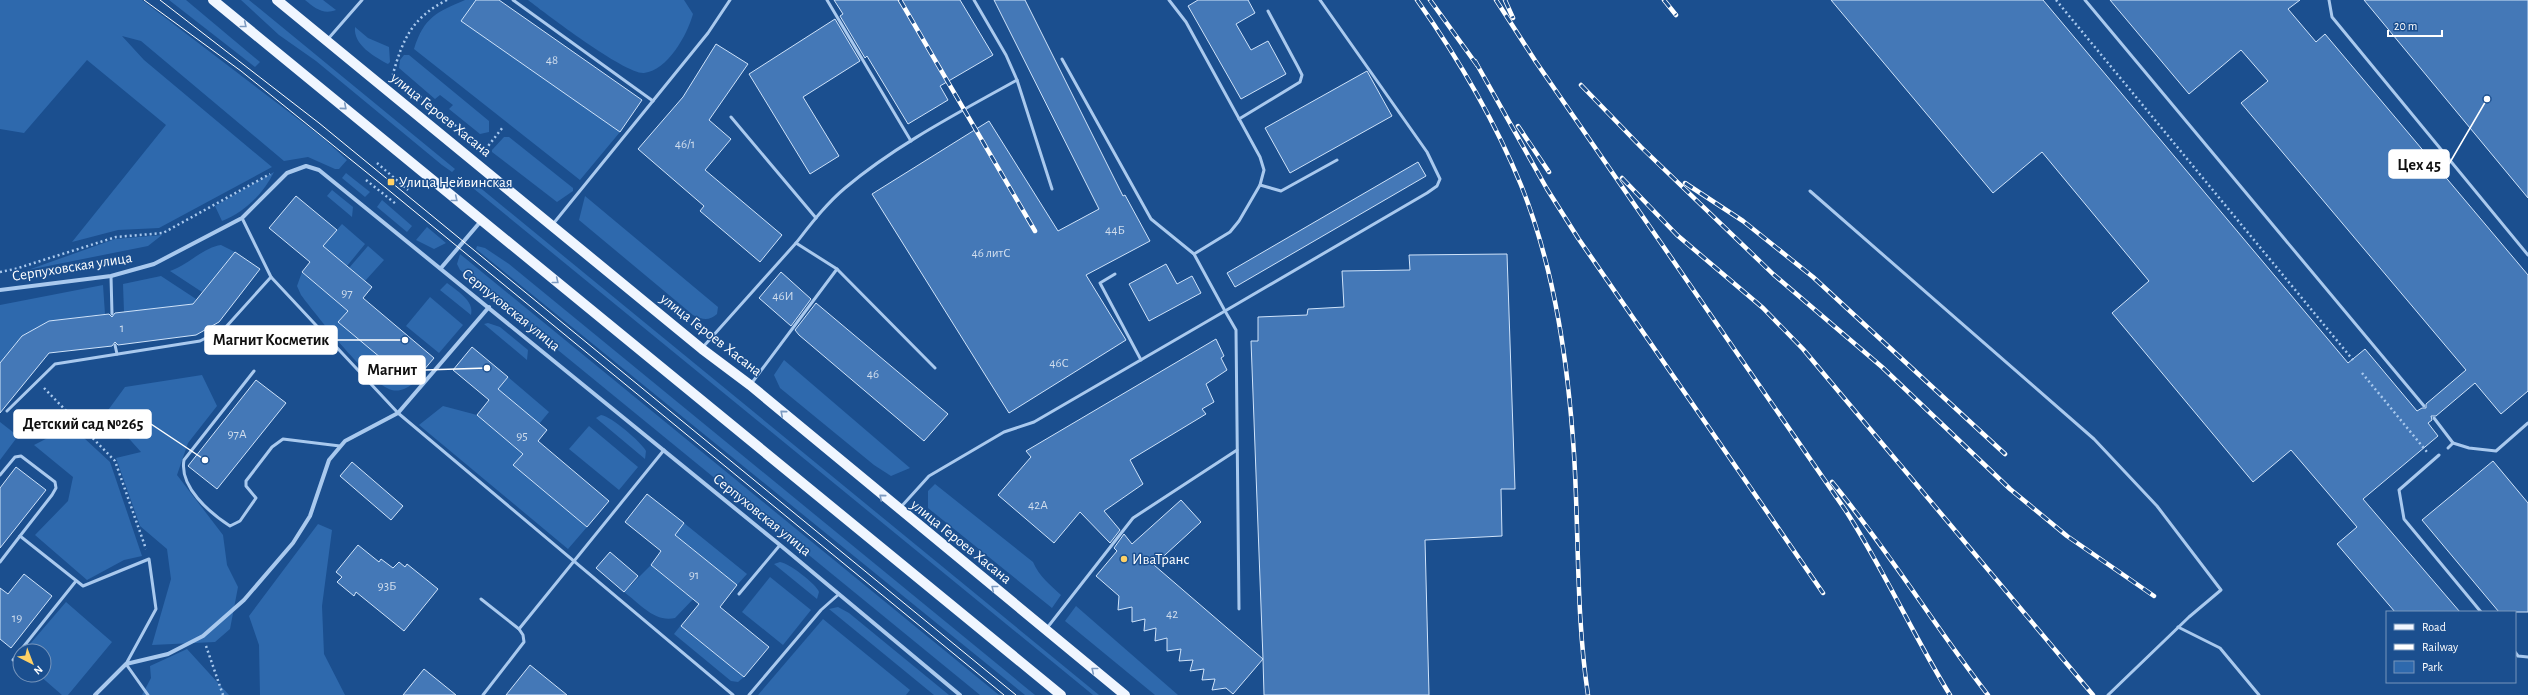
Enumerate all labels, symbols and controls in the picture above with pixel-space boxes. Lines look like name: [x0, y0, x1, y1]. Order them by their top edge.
scale bar: [2388, 12, 2442, 38]
one-way arrow: [239, 20, 246, 27]
text: 20 m: [2394, 20, 2417, 32]
house number: 48: [546, 54, 558, 67]
street label: улица Героев Хасана: [387, 69, 494, 160]
one-way arrow: [339, 103, 346, 110]
house number: 46/1: [675, 138, 695, 151]
callout: Цех 45: [2389, 150, 2449, 178]
text: Цех 45: [2397, 157, 2441, 173]
place label: Улица Нейвинская: [399, 175, 513, 190]
marker: Улица Нейвинская: [386, 177, 396, 187]
one-way arrow: [450, 195, 458, 202]
house number: 44Б: [1105, 224, 1125, 237]
house number: 46 литС: [971, 247, 1011, 260]
street label: Серпуховская улица: [11, 250, 133, 284]
street label: Серпуховская улица: [459, 266, 563, 354]
one-way arrow: [551, 277, 558, 284]
house number: 97: [341, 287, 353, 300]
street label: улица Героев Хасана: [657, 290, 765, 379]
house number: 46И: [772, 290, 794, 303]
house number: 1: [120, 322, 124, 335]
callout: Магнит Косметик: [205, 326, 337, 354]
text: Магнит Косметик: [213, 332, 329, 348]
callout: Магнит: [359, 356, 425, 384]
house number: 46С: [1049, 357, 1069, 370]
text: Магнит: [367, 362, 418, 378]
house number: 46: [867, 368, 879, 381]
callout: Детский сад №265: [14, 410, 151, 438]
one-way arrow: [780, 410, 788, 417]
text: Детский сад №265: [23, 416, 143, 432]
house number: 97А: [227, 428, 247, 441]
house number: 95: [516, 430, 528, 443]
street label: Серпуховская улица: [710, 471, 814, 559]
one-way arrow: [880, 494, 887, 501]
street label: улица Героев Хасана: [907, 496, 1014, 587]
house number: 42А: [1028, 499, 1048, 512]
place label: ИваТранс: [1132, 552, 1190, 567]
marker: ИваТранс: [1119, 554, 1129, 564]
house number: 91: [689, 569, 699, 582]
house number: 93Б: [378, 580, 396, 593]
one-way arrow: [991, 586, 998, 593]
house number: 42: [1166, 608, 1178, 621]
legend: [2386, 611, 2516, 683]
house number: 19: [12, 612, 22, 625]
text: Road: [2422, 621, 2446, 633]
text: Railway: [2422, 641, 2458, 654]
north arrow: [12, 643, 52, 683]
text: Park: [2422, 661, 2443, 673]
text: N: [32, 663, 45, 677]
one-way arrow: [1092, 668, 1099, 675]

